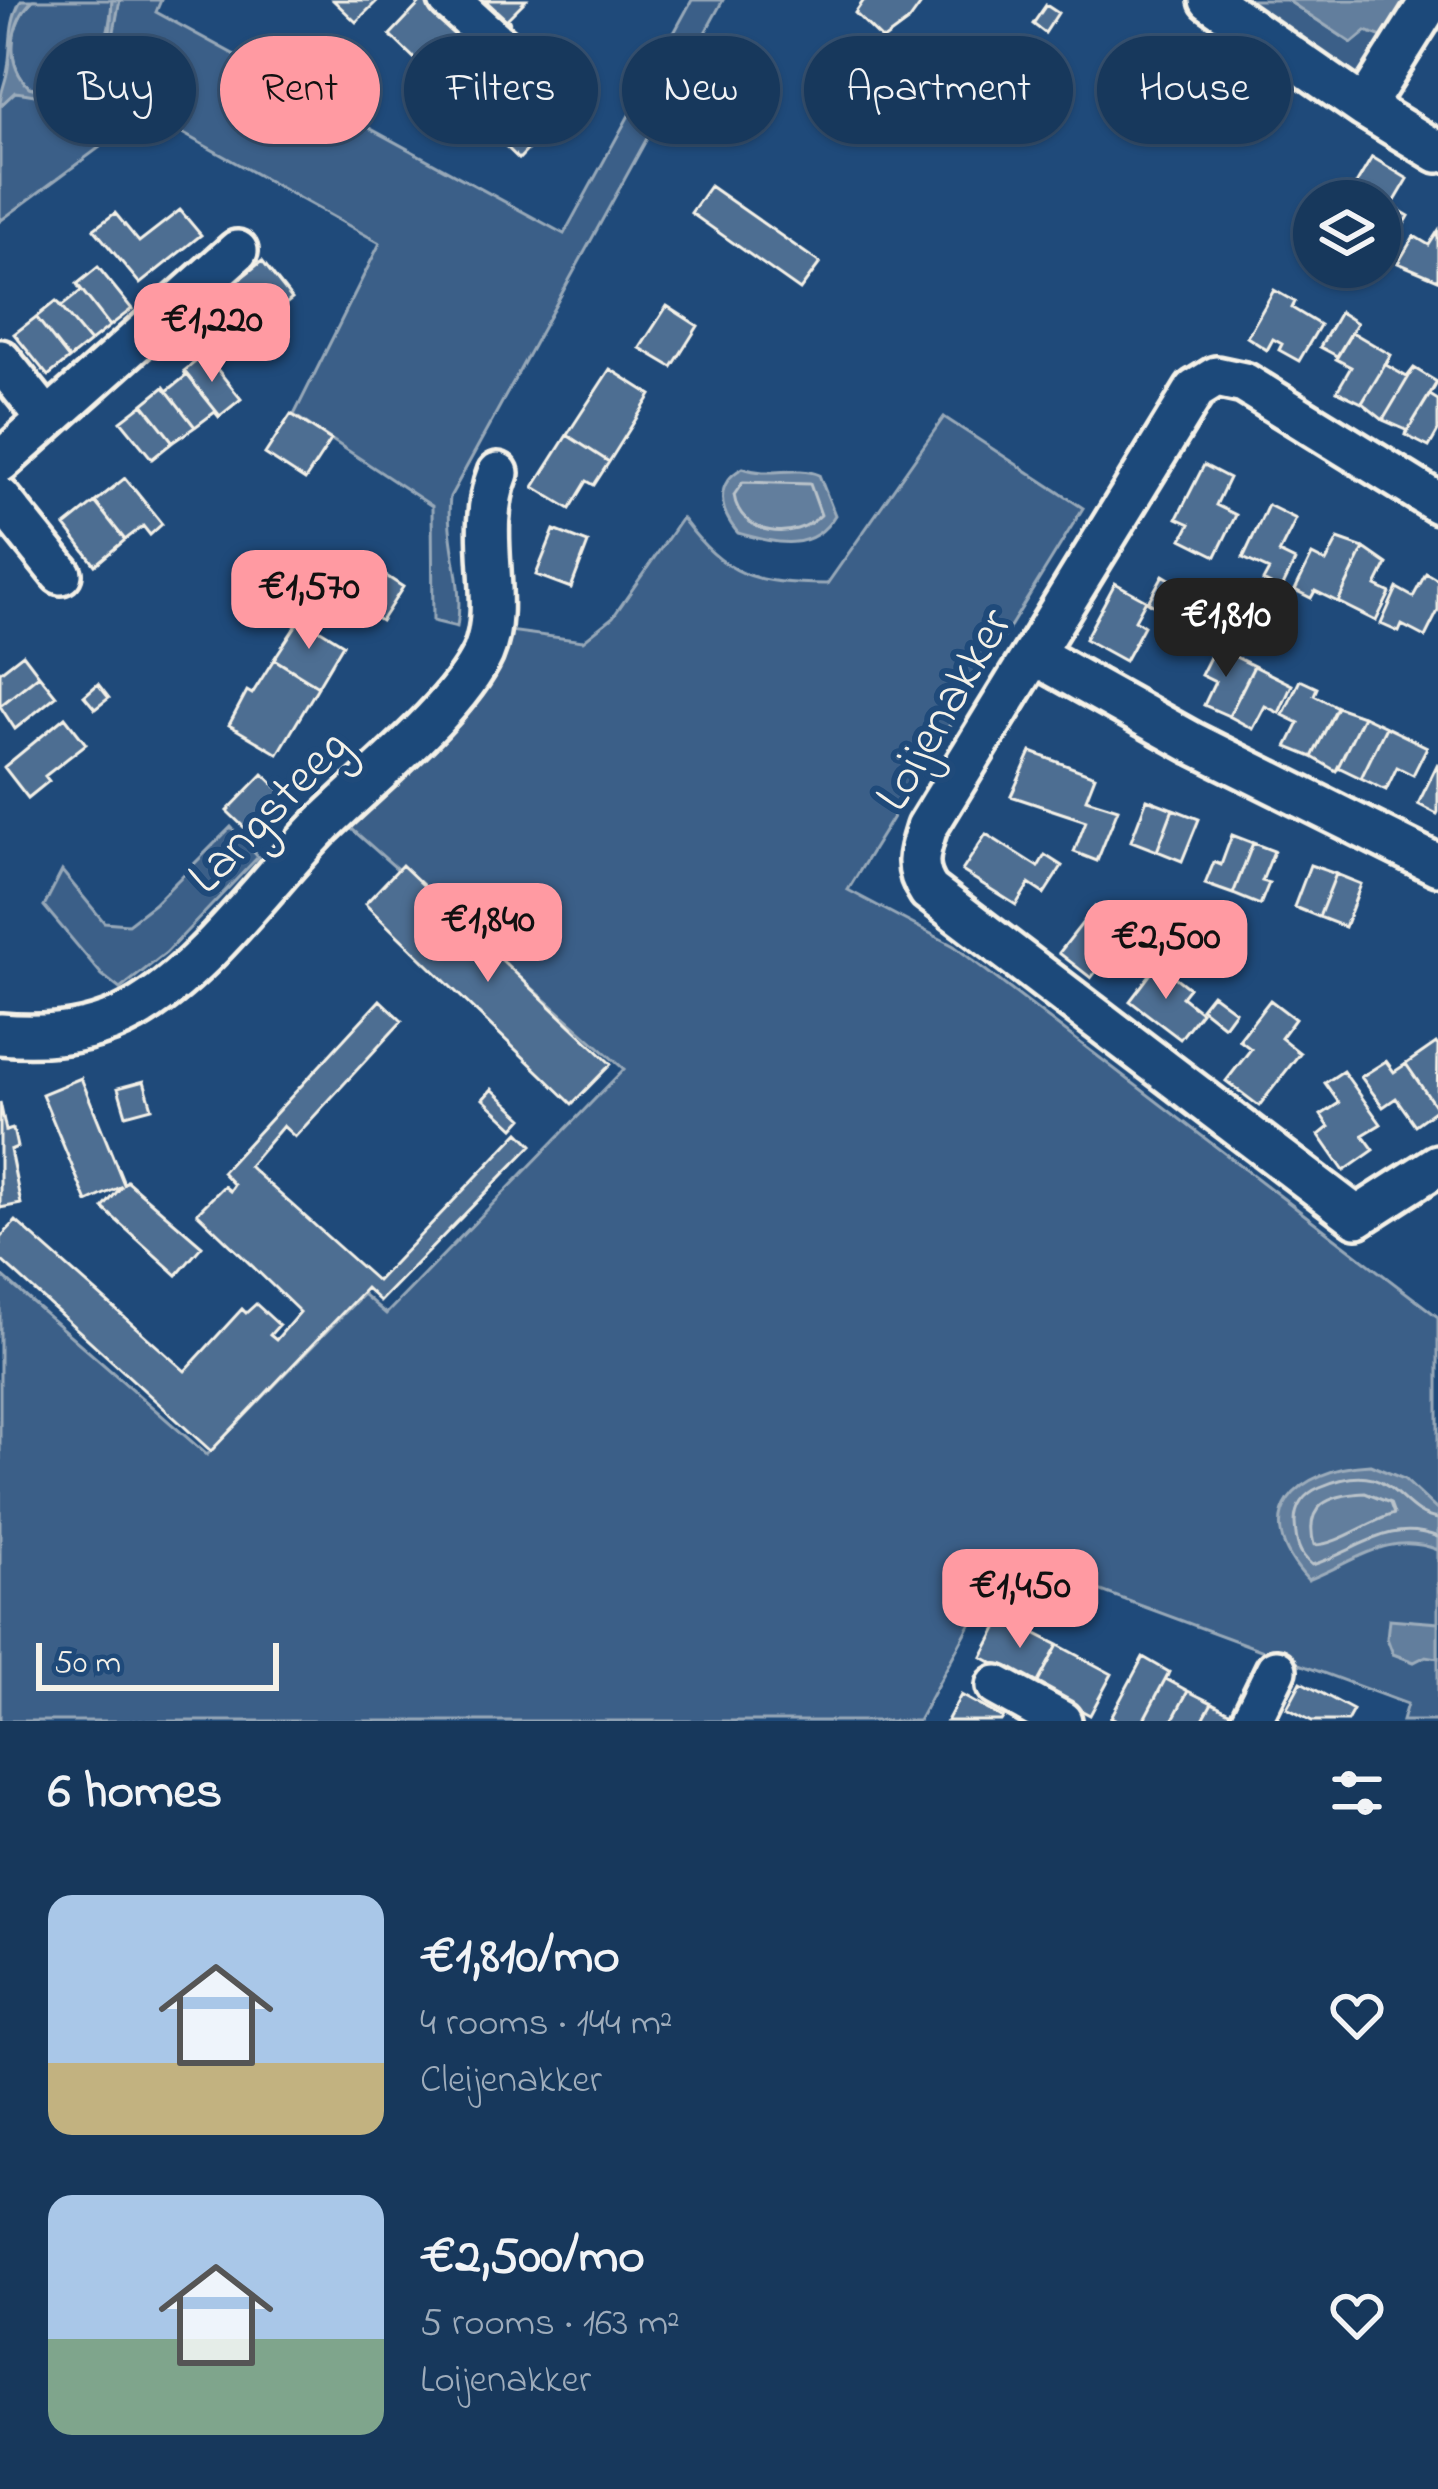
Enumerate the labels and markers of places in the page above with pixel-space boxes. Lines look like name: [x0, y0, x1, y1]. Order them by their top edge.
pin: €1,220: [114, 283, 310, 385]
pin: €1,570: [211, 550, 407, 652]
pin: €1,810: [1128, 578, 1324, 680]
pin: €1,840: [390, 883, 586, 985]
pin: €2,500: [1068, 900, 1264, 1002]
pin: €1,450: [922, 1549, 1118, 1651]

